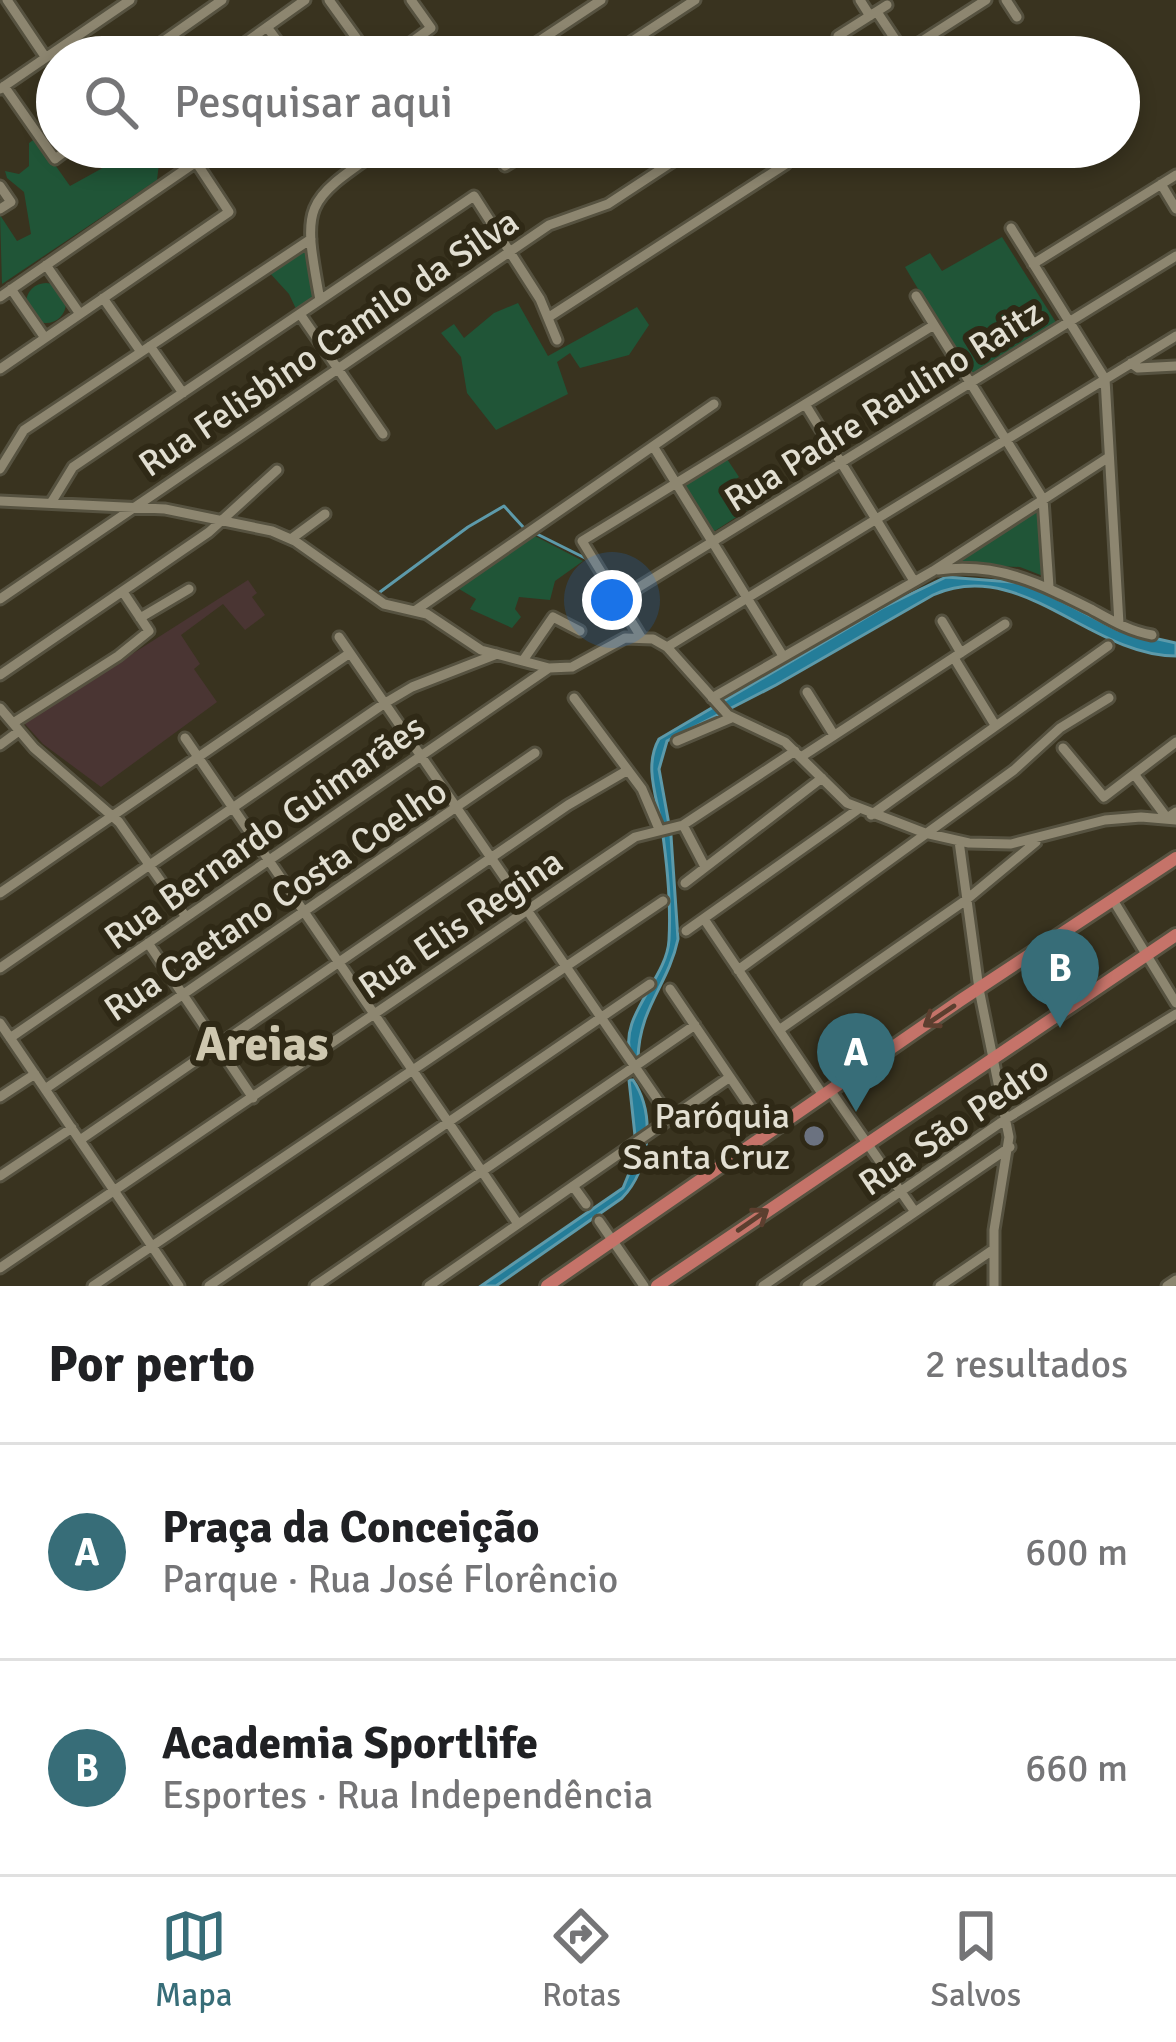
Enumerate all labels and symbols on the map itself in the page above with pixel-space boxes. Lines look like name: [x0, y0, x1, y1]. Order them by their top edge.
street label: Rua Felisbino Camilo da Silva: [130, 199, 527, 487]
street label: Rua Padre Raulino Raitz: [717, 290, 1051, 522]
your location: [582, 570, 642, 630]
street label: Rua Bernardo Guimarães: [96, 705, 434, 960]
street label: Rua Caetano Costa Coelho: [96, 769, 456, 1032]
street label: Rua Elis Regina: [350, 839, 571, 1009]
pin: B: [1021, 929, 1099, 1028]
one-way arrow: [923, 1003, 956, 1028]
pin: A: [817, 1013, 895, 1112]
district label: Areias: [195, 1015, 329, 1074]
street label: Rua São Pedro: [850, 1046, 1057, 1206]
place label: Paróquia Santa Cruz: [623, 1094, 790, 1180]
marker: Paróquia Santa Cruz: [801, 1123, 827, 1149]
one-way arrow: [736, 1208, 769, 1233]

